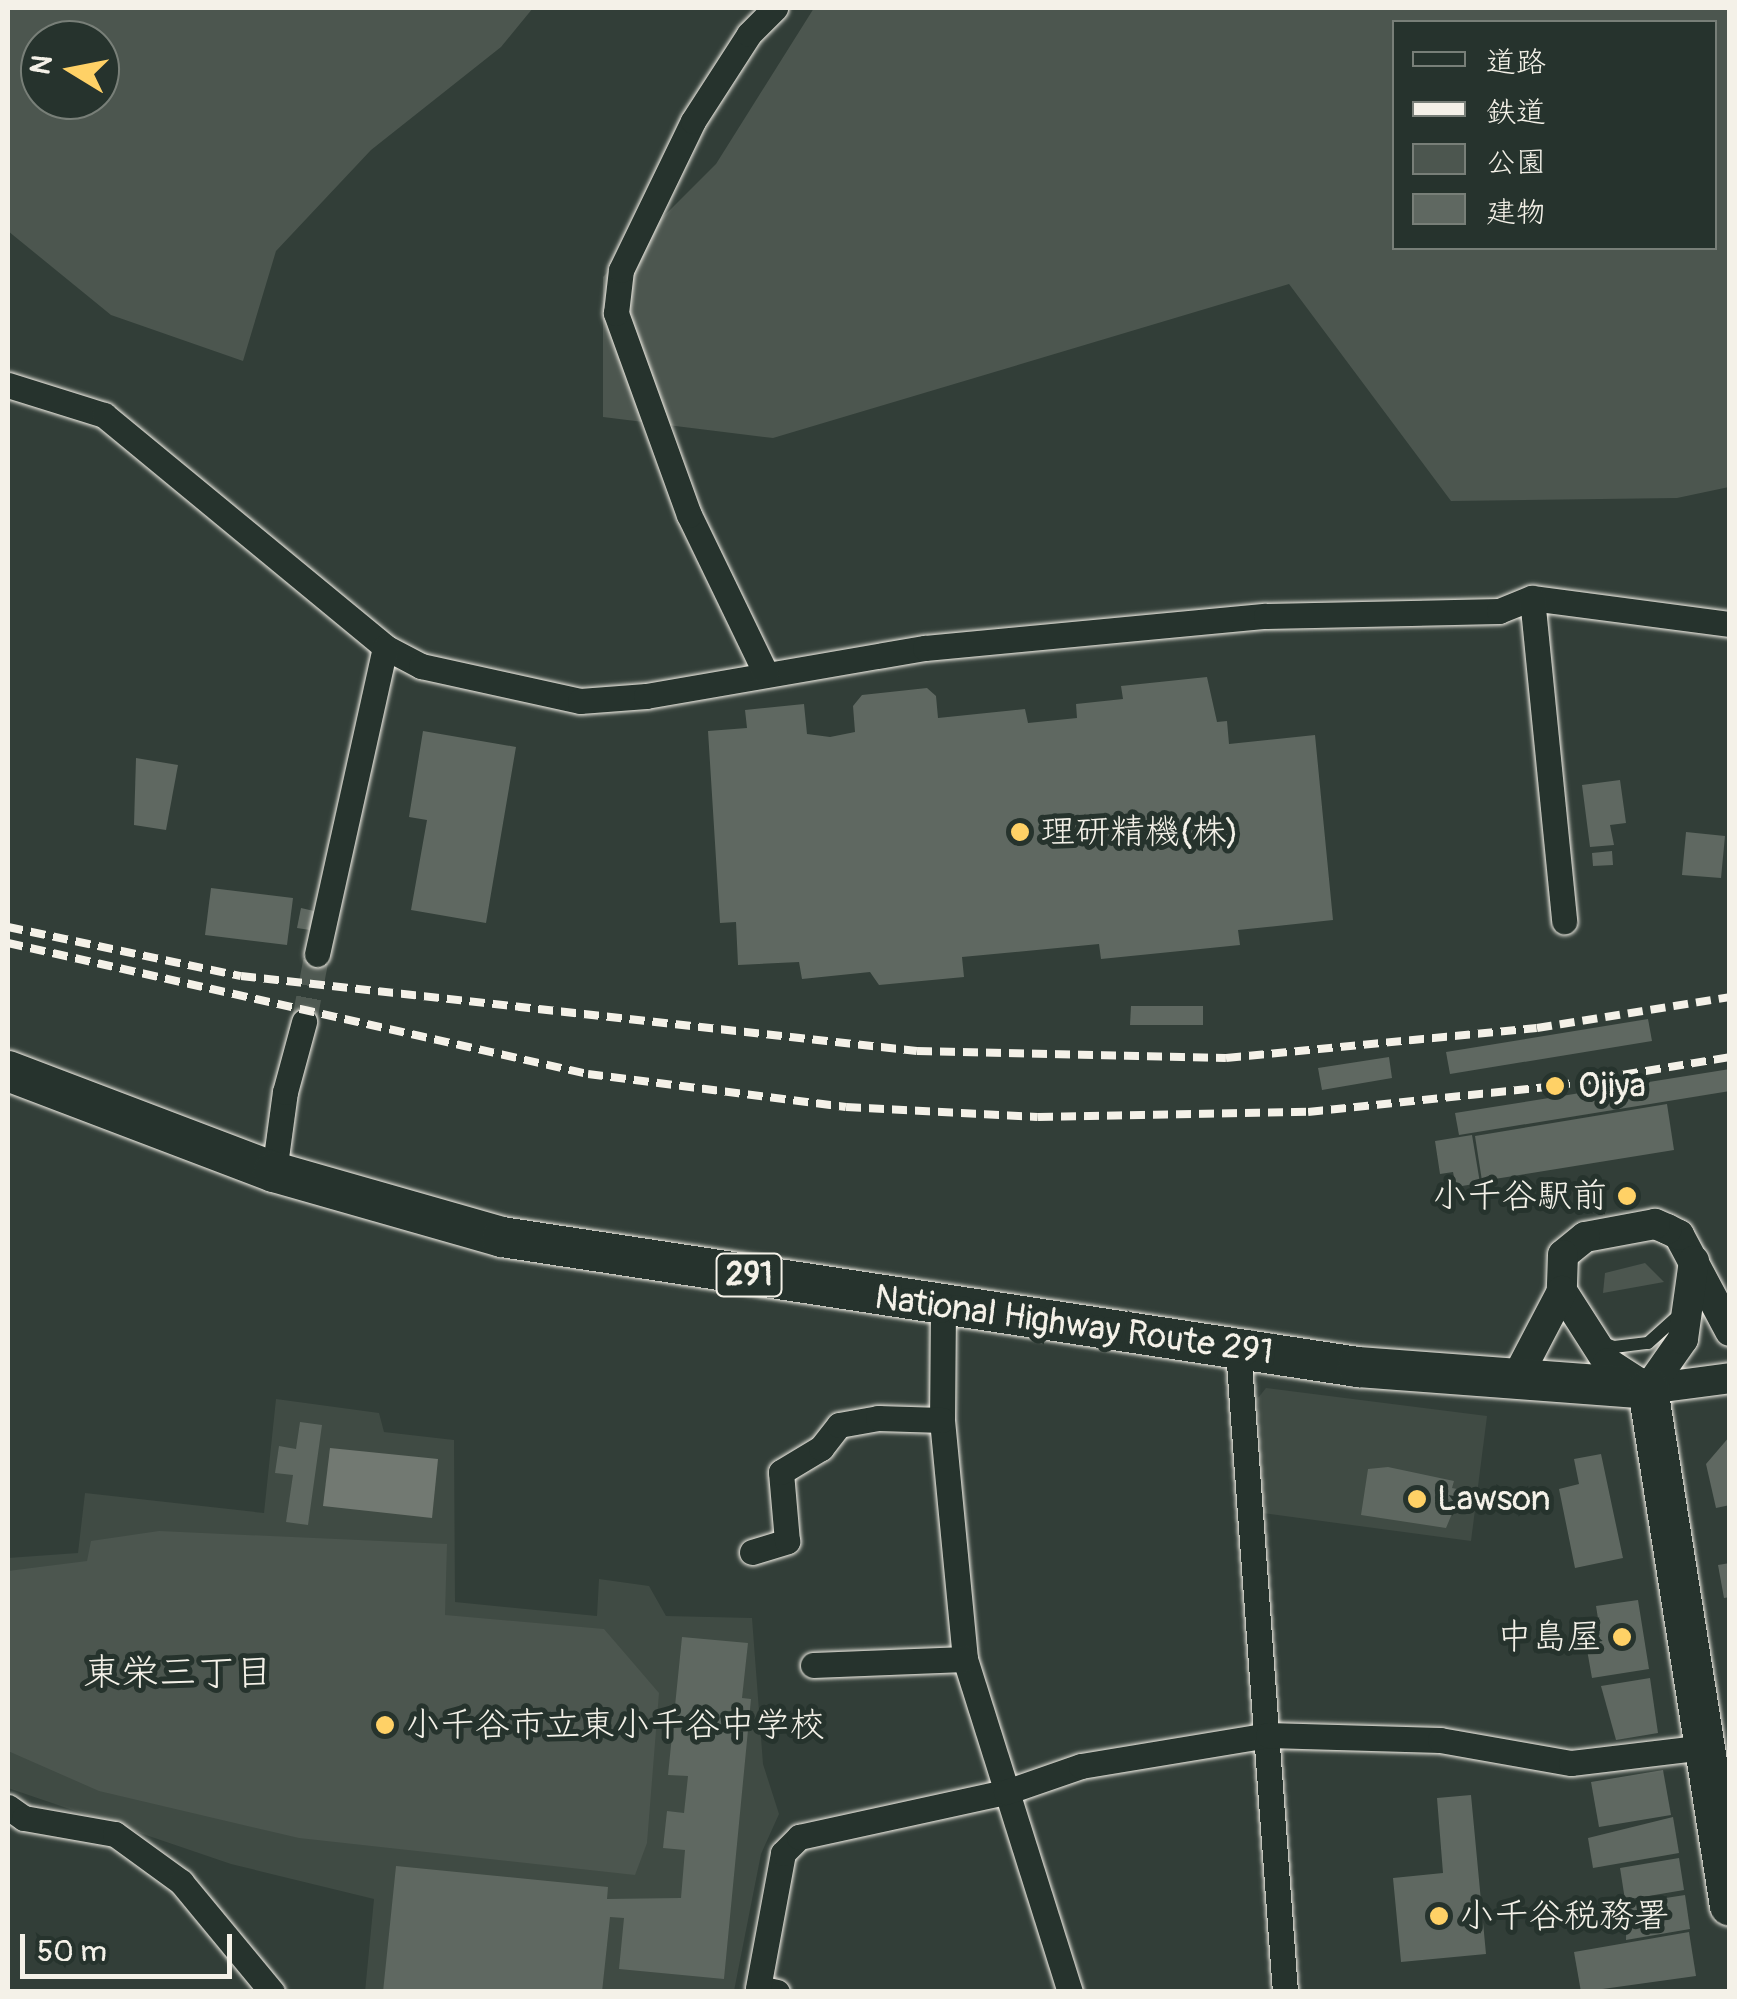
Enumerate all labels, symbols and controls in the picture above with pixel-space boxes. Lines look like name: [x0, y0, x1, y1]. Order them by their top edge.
north arrow: [20, 20, 120, 120]
legend: [1392, 20, 1717, 250]
text: 道路: [1486, 44, 1546, 81]
text: N: [23, 53, 61, 77]
text: 鉄道: [1486, 94, 1546, 131]
text: 公園: [1486, 144, 1546, 181]
text: 建物: [1486, 194, 1546, 231]
place label: 理研精機(株): [1040, 811, 1238, 853]
marker: 理研精機(株): [1009, 821, 1031, 843]
place label: Ojiya: [1578, 1065, 1646, 1107]
marker: Ojiya: [1542, 1073, 1568, 1099]
place label: 小千谷駅前: [1432, 1175, 1607, 1217]
marker: 小千谷駅前: [1616, 1185, 1638, 1207]
road number: 291: [714, 1248, 784, 1302]
street label: National Highway Route 291: [872, 1276, 1276, 1374]
place label: Lawson: [1437, 1478, 1551, 1520]
marker: Lawson: [1406, 1488, 1428, 1510]
place label: 中島屋: [1497, 1616, 1602, 1658]
marker: 中島屋: [1611, 1626, 1633, 1648]
district label: 東栄三丁目: [83, 1651, 273, 1697]
place label: 小千谷市立東小千谷中学校: [405, 1704, 825, 1746]
marker: 小千谷市立東小千谷中学校: [374, 1714, 396, 1736]
place label: 小千谷税務署: [1459, 1895, 1669, 1937]
marker: 小千谷税務署: [1428, 1905, 1450, 1927]
scale bar: [25, 1914, 238, 1976]
text: 50 m: [37, 1933, 107, 1970]

